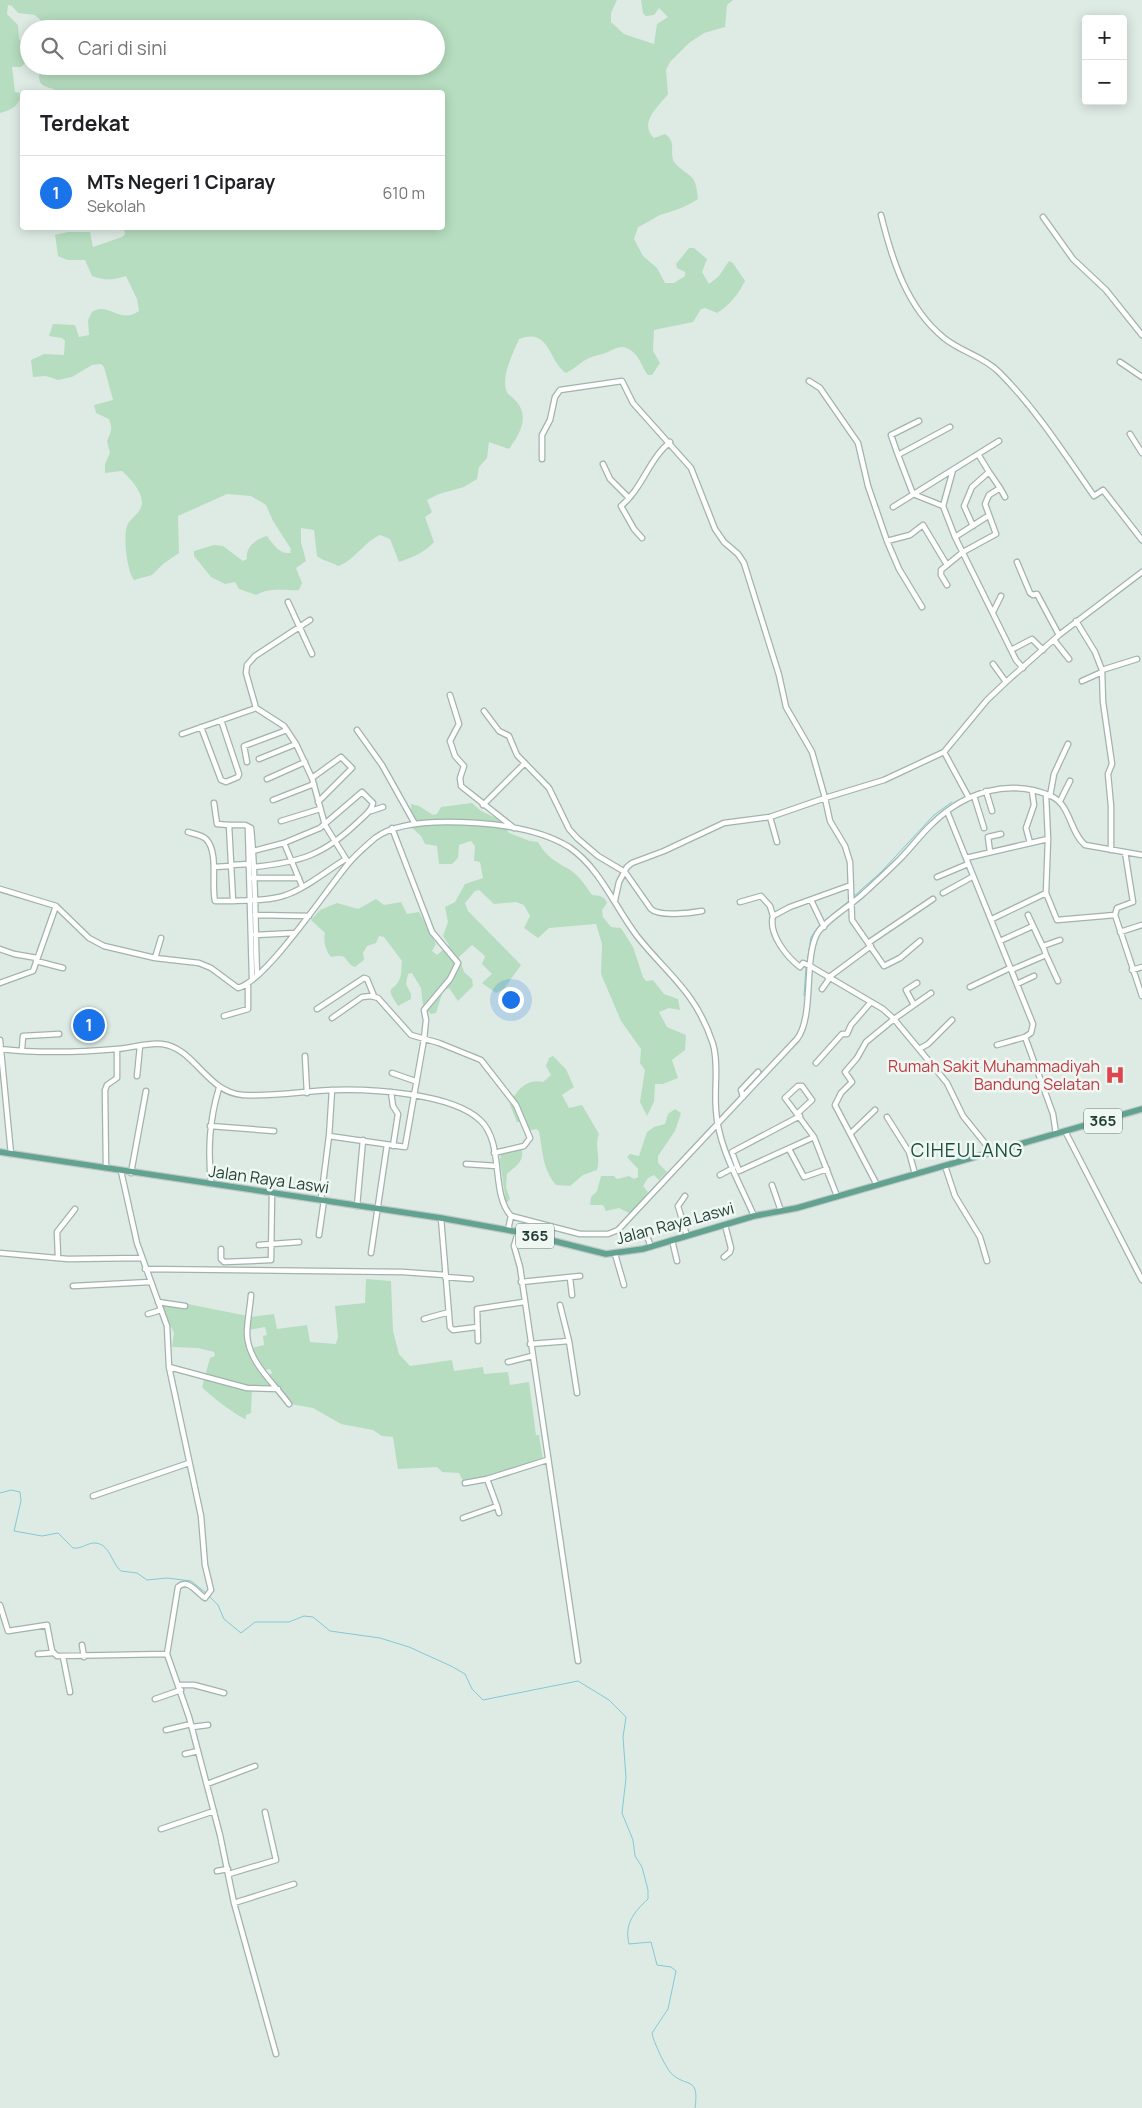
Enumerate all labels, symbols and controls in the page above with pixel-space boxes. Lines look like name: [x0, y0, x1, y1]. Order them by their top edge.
map controls: [1082, 15, 1127, 105]
button: +: [1082, 15, 1127, 60]
search box: [20, 20, 445, 75]
icon: search: [38, 34, 66, 62]
text: Cari di sini: [78, 35, 167, 61]
button: −: [1082, 60, 1127, 105]
text: Terdekat: [40, 109, 130, 137]
text: MTs Negeri 1 Ciparay: [87, 169, 275, 195]
text: 1: [52, 182, 60, 204]
text: 610 m: [383, 182, 425, 204]
text: Sekolah: [87, 195, 146, 217]
your location: [498, 987, 524, 1013]
pin: 1: [73, 1006, 105, 1044]
place label: Rumah Sakit Muhammadiyah Bandung Selatan: [888, 1055, 1100, 1095]
hospital icon: Rumah Sakit Muhammadiyah Bandung Selatan: [1104, 1064, 1126, 1086]
road number: 365: [1084, 1108, 1122, 1134]
district label: CIHEULANG: [911, 1137, 1023, 1163]
street label: Jalan Raya Laswi: [207, 1160, 331, 1198]
street label: Jalan Raya Laswi: [613, 1197, 737, 1249]
road number: 365: [516, 1224, 554, 1248]

